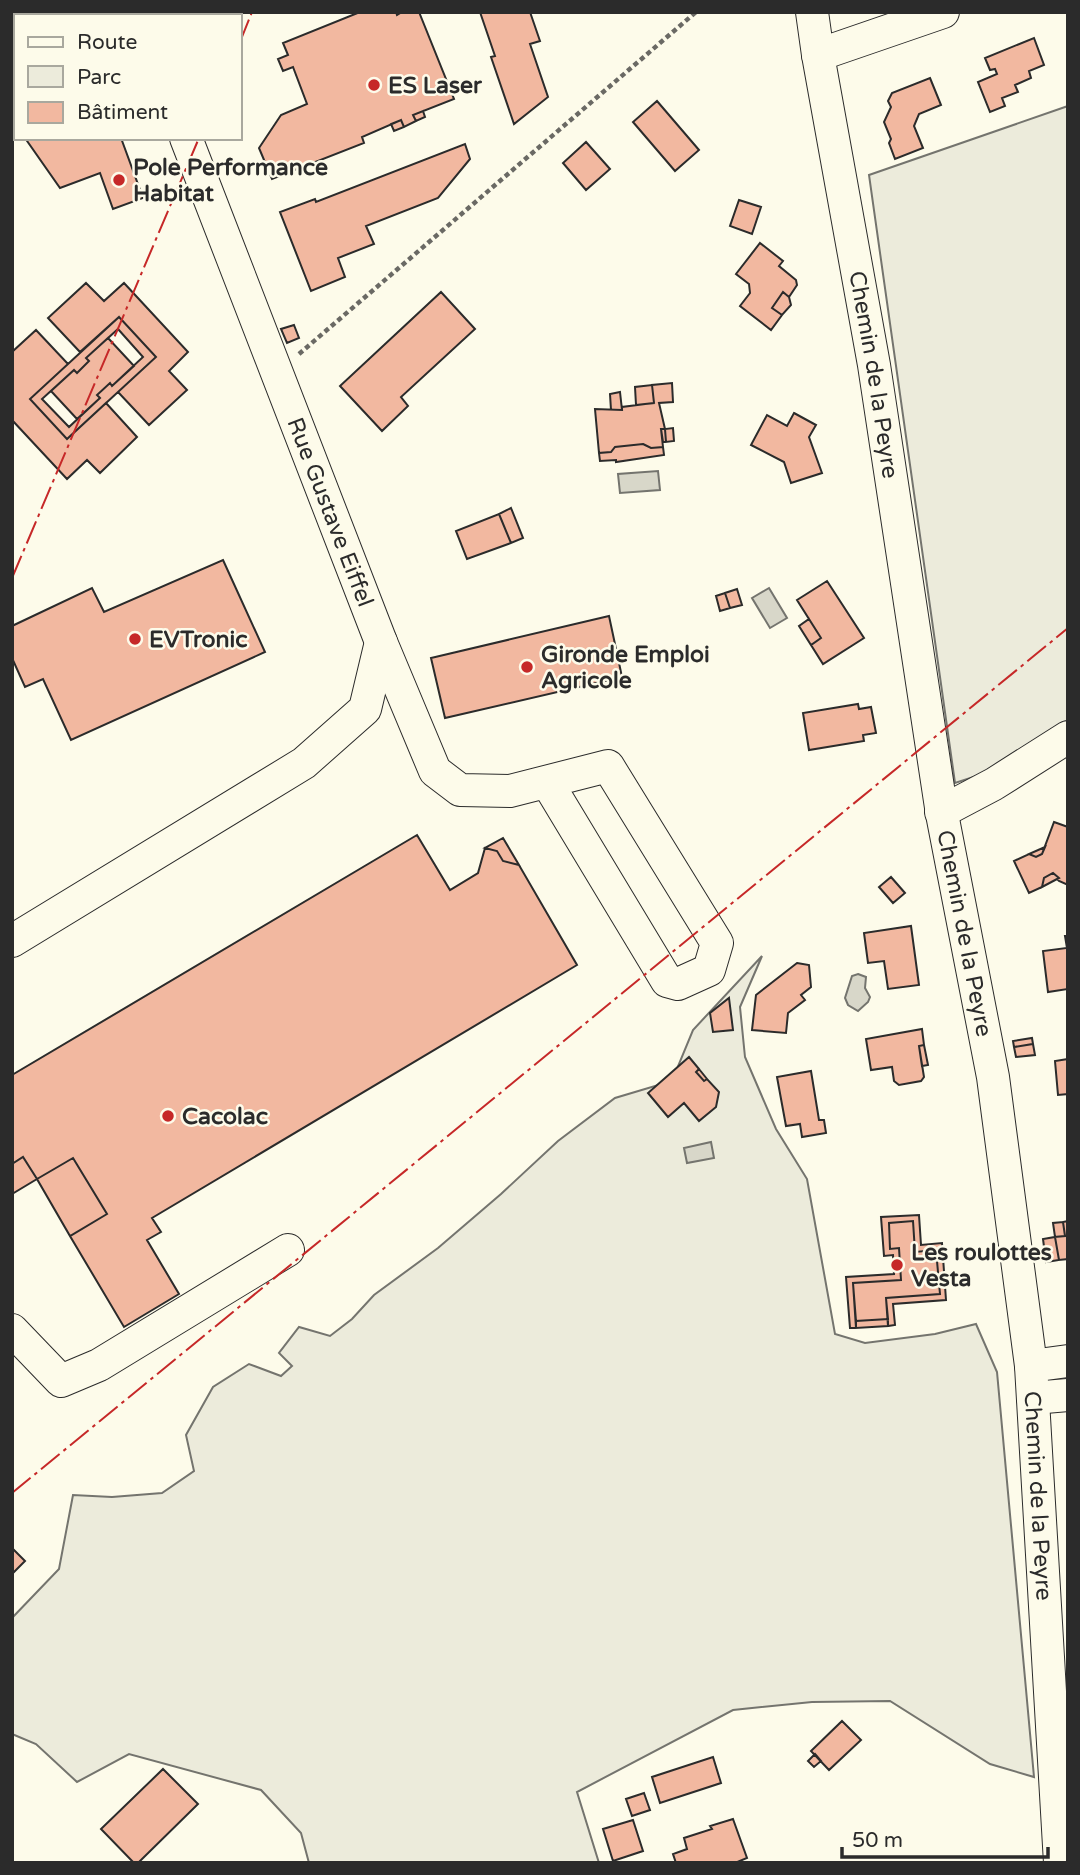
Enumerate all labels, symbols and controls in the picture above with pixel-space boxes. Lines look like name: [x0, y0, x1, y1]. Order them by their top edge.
legend: [14, 14, 242, 140]
text: Route: [77, 30, 137, 55]
text: Parc: [77, 65, 121, 90]
place label: ES Laser: [388, 72, 483, 100]
marker: ES Laser: [366, 77, 382, 93]
text: Bâtiment: [77, 100, 168, 125]
place label: Pole Performance Habitat: [133, 154, 328, 208]
marker: Pole Performance Habitat: [111, 172, 127, 188]
street label: Chemin de la Peyre: [842, 269, 904, 481]
street label: Rue Gustave Eiffel: [280, 414, 379, 611]
place label: EVTronic: [149, 626, 247, 654]
marker: EVTronic: [127, 631, 143, 647]
place label: Gironde Emploi Agricole: [541, 641, 710, 695]
marker: Gironde Emploi Agricole: [519, 659, 535, 675]
street label: Chemin de la Peyre: [930, 828, 998, 1039]
place label: Cacolac: [182, 1103, 268, 1131]
marker: Cacolac: [160, 1108, 176, 1124]
place label: Les roulottes Vesta: [911, 1239, 1052, 1293]
marker: Les roulottes Vesta: [889, 1257, 905, 1273]
street label: Chemin de la Peyre: [1017, 1390, 1058, 1602]
scale bar: [842, 1815, 1048, 1859]
text: 50 m: [852, 1828, 903, 1853]

